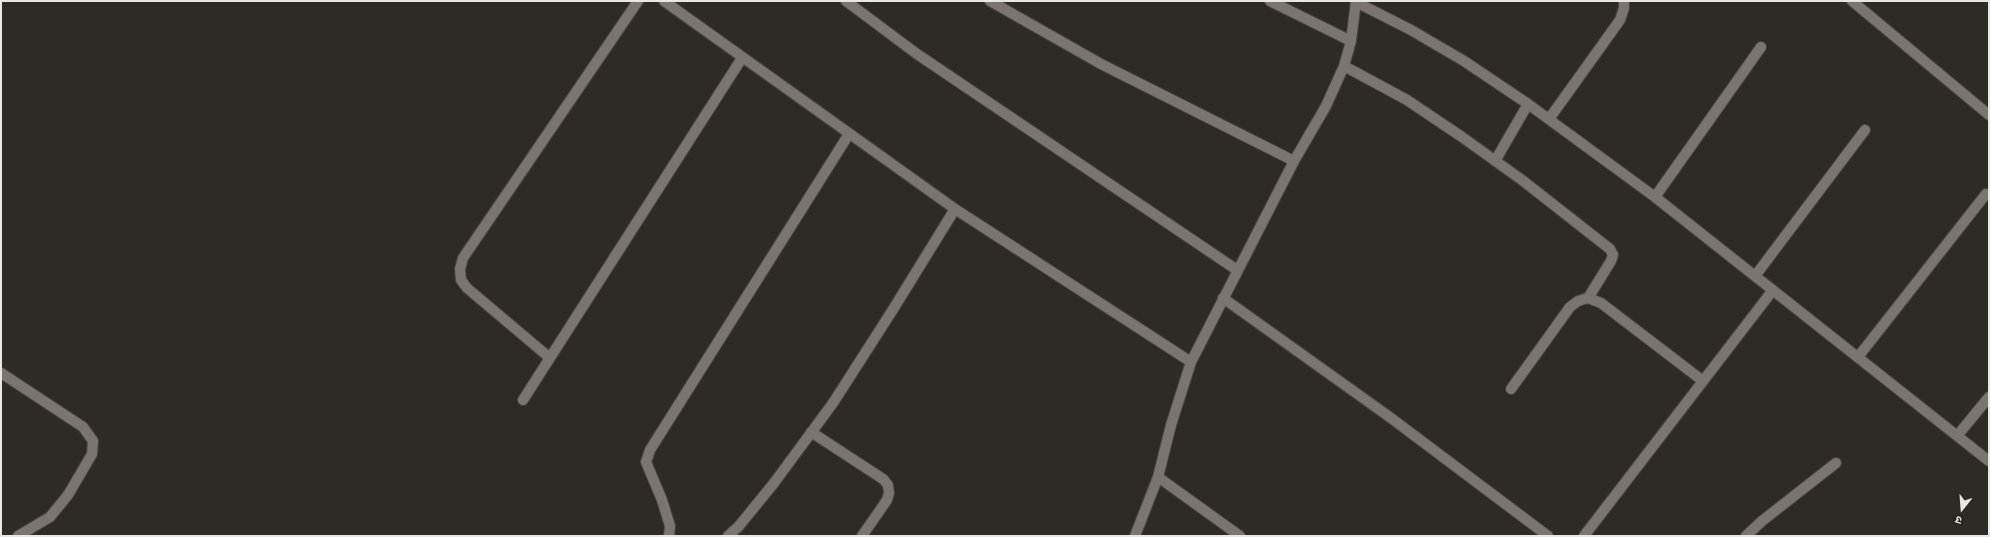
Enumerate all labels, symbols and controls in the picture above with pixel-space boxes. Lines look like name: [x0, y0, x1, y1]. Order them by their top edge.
north arrow: [1942, 489, 1982, 529]
text: उ: [1953, 514, 1963, 528]

